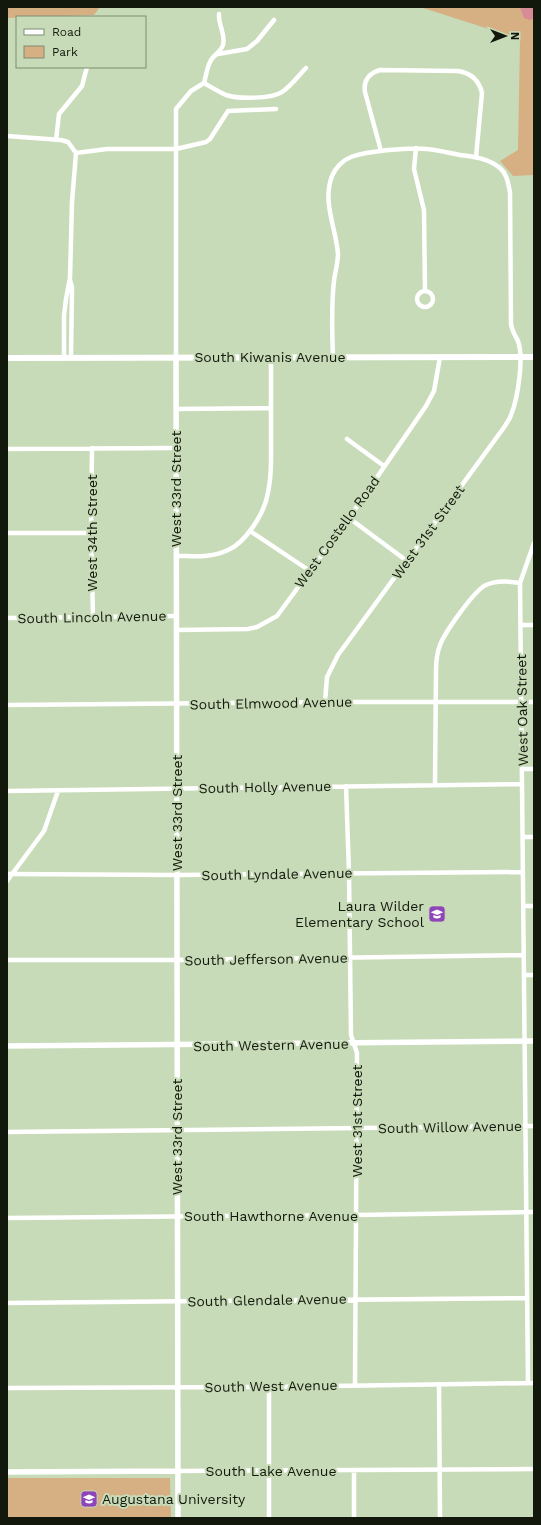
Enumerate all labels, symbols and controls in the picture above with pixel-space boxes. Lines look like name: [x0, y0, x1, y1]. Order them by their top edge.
legend: [16, 16, 146, 68]
north arrow: [485, 16, 525, 56]
text: Road: [52, 25, 81, 39]
text: N: [508, 32, 521, 40]
text: Park: [52, 45, 78, 59]
street label: South Kiwanis Avenue: [194, 349, 346, 365]
street label: West 33rd Street: [168, 431, 184, 547]
street label: West Costello Road: [291, 473, 383, 591]
street label: West 34th Street: [84, 474, 100, 592]
street label: West 31st Street: [388, 482, 468, 582]
street label: South Lincoln Avenue: [17, 608, 167, 626]
street label: West Oak Street: [513, 654, 531, 766]
street label: South Elmwood Avenue: [190, 694, 352, 712]
street label: West 33rd Street: [169, 755, 185, 871]
street label: South Holly Avenue: [199, 778, 331, 796]
street label: South Lyndale Avenue: [201, 865, 353, 883]
place label: Laura Wilder Elementary School: [295, 898, 425, 930]
school or university icon: Laura Wilder Elementary School: [427, 904, 447, 924]
street label: South Jefferson Avenue: [184, 950, 348, 968]
street label: South Western Avenue: [193, 1036, 349, 1054]
street label: West 31st Street: [349, 1064, 365, 1177]
street label: West 33rd Street: [169, 1079, 185, 1195]
street label: South Willow Avenue: [378, 1118, 522, 1136]
street label: South Hawthorne Avenue: [184, 1208, 358, 1224]
street label: South Glendale Avenue: [187, 1291, 347, 1309]
street label: South West Avenue: [204, 1377, 338, 1395]
street label: South Lake Avenue: [205, 1463, 337, 1479]
school or university icon: Augustana University: [79, 1489, 99, 1509]
place label: Augustana University: [102, 1491, 246, 1507]

